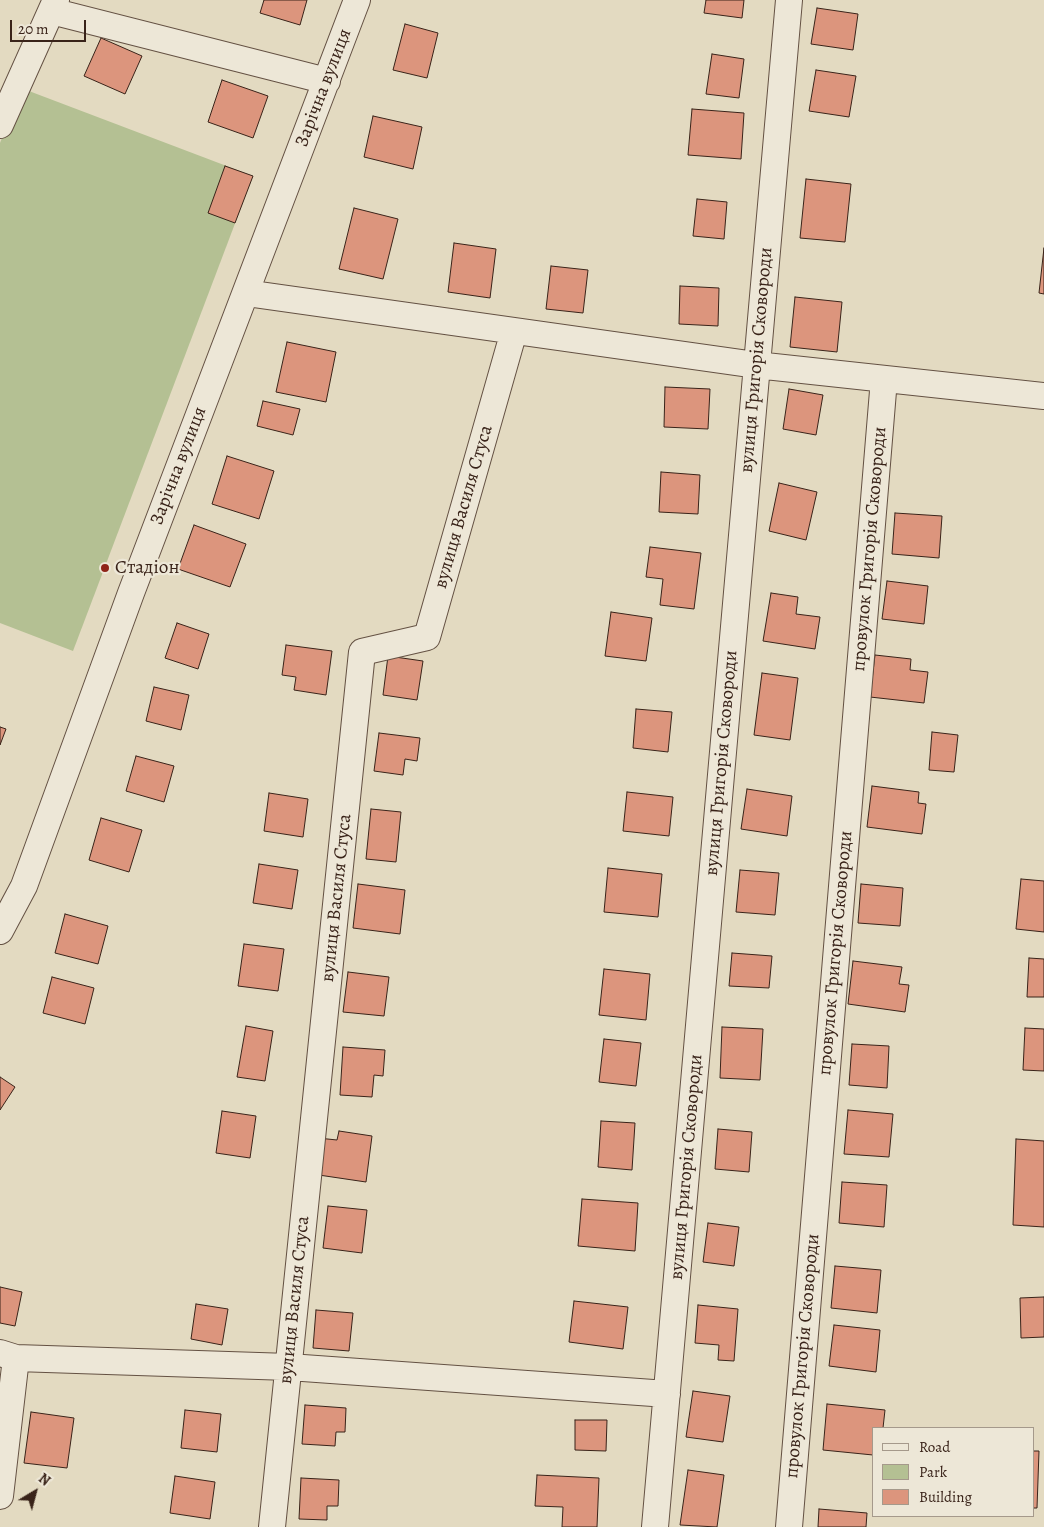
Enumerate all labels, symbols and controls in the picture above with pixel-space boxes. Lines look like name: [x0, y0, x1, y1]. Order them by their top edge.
scale bar: [12, 10, 89, 42]
text: 20 m: [18, 19, 49, 39]
street label: Зарічна вулиця: [291, 26, 357, 150]
street label: вулиця Григорія Сковороди: [736, 246, 778, 474]
street label: Зарічна вулиця: [146, 404, 212, 528]
street label: вулиця Василя Стуса: [430, 423, 498, 591]
street label: провулок Григорія Сковороди: [848, 426, 892, 672]
place label: Стадіон: [115, 557, 179, 579]
marker: Стадіон: [99, 562, 111, 574]
street label: вулиця Григорія Сковороди: [701, 649, 743, 877]
street label: вулиця Василя Стуса: [317, 813, 357, 983]
street label: провулок Григорія Сковороди: [814, 830, 858, 1076]
street label: вулиця Григорія Сковороди: [666, 1053, 708, 1281]
street label: вулиця Василя Стуса: [275, 1215, 315, 1385]
street label: провулок Григорія Сковороди: [781, 1233, 825, 1479]
legend: [872, 1427, 1034, 1517]
text: Road: [919, 1437, 950, 1457]
text: Park: [919, 1462, 947, 1482]
north arrow: [10, 1467, 60, 1517]
text: N: [35, 1469, 54, 1490]
text: Building: [919, 1487, 972, 1507]

